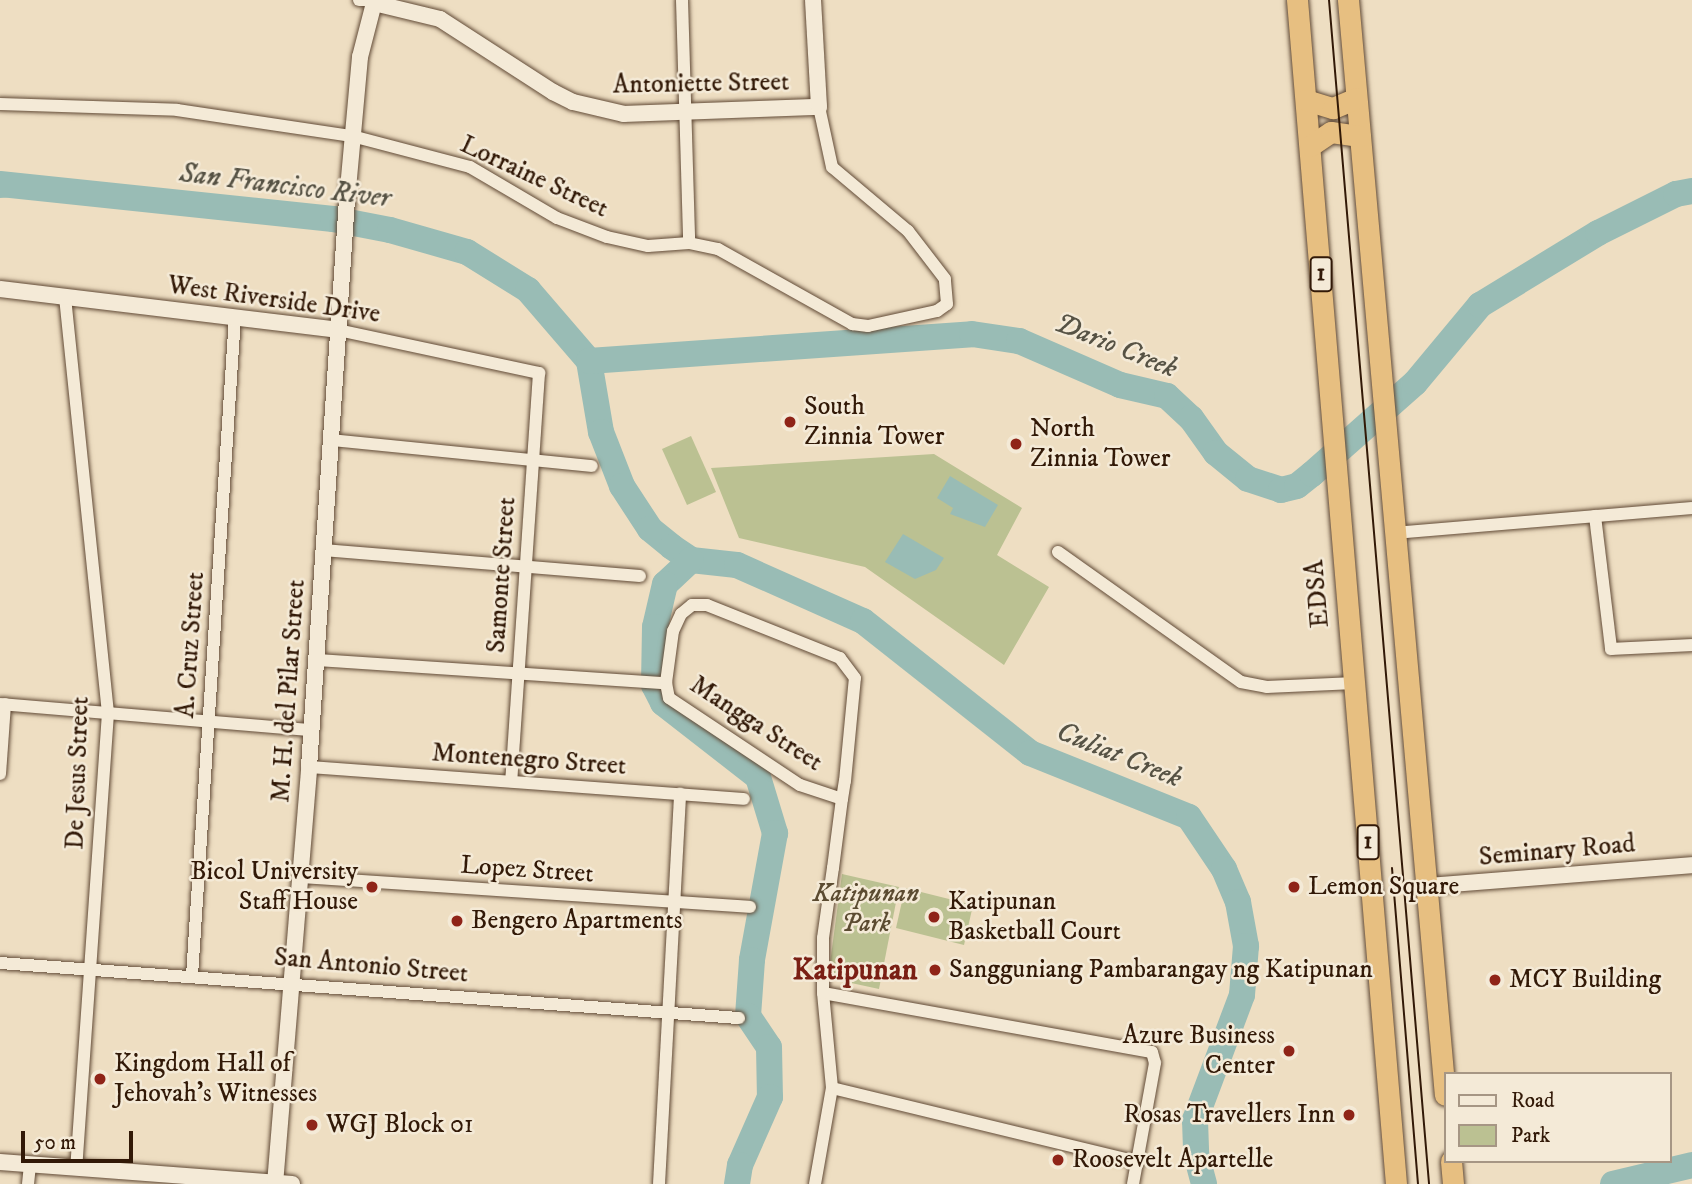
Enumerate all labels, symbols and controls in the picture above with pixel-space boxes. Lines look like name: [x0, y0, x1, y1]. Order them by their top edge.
street label: Antoniette Street: [612, 67, 790, 101]
street label: Lorraine Street: [455, 129, 613, 225]
water label: San Francisco River: [178, 156, 392, 216]
road number: 1: [1309, 254, 1333, 295]
street label: West Riverside Drive: [166, 270, 382, 330]
water label: Dario Creek: [1050, 306, 1182, 386]
place label: South Zinnia Tower: [804, 391, 944, 452]
place label: North Zinnia Tower: [1030, 413, 1170, 474]
marker: South Zinnia Tower: [782, 414, 798, 430]
marker: North Zinnia Tower: [1008, 436, 1024, 452]
street label: Samonte Street: [481, 496, 523, 654]
street label: EDSA: [1299, 559, 1337, 629]
street label: A. Cruz Street: [170, 571, 212, 719]
street label: M. H. del Pilar Street: [266, 578, 312, 804]
street label: Mangga Street: [684, 670, 828, 778]
street label: De Jesus Street: [60, 696, 96, 850]
water label: Culiat Creek: [1051, 715, 1187, 795]
street label: Montenegro Street: [431, 738, 627, 782]
road number: 1: [1356, 822, 1380, 862]
street label: Seminary Road: [1478, 829, 1636, 873]
street label: Lopez Street: [459, 850, 595, 890]
place label: Bicol University Staff House: [190, 856, 358, 917]
place label: Lemon Square: [1308, 871, 1459, 903]
park label: Katipunan Park: [813, 878, 919, 940]
marker: Bicol University Staff House: [364, 879, 380, 895]
marker: Lemon Square: [1286, 879, 1302, 895]
place label: Katipunan Basketball Court: [948, 886, 1121, 948]
place label: Bengero Apartments: [471, 905, 682, 937]
marker: Katipunan Basketball Court: [926, 909, 942, 925]
marker: Bengero Apartments: [449, 913, 465, 929]
street label: San Antonio Street: [273, 942, 469, 990]
district label: Katipunan: [793, 953, 917, 989]
place label: Sangguniang Pambarangay ng Katipunan: [949, 954, 1373, 986]
marker: Sangguniang Pambarangay ng Katipunan: [927, 962, 943, 978]
place label: MCY Building: [1509, 964, 1661, 996]
marker: MCY Building: [1487, 972, 1503, 988]
place label: Azure Business Center: [1123, 1020, 1275, 1082]
marker: Azure Business Center: [1281, 1043, 1297, 1059]
place label: Kingdom Hall of Jehovah's Witnesses: [114, 1048, 317, 1110]
marker: Kingdom Hall of Jehovah's Witnesses: [92, 1071, 108, 1087]
legend: [1444, 1072, 1671, 1163]
text: Road: [1511, 1088, 1555, 1114]
place label: Rosas Travellers Inn: [1123, 1099, 1335, 1131]
marker: Rosas Travellers Inn: [1341, 1107, 1357, 1123]
place label: WGJ Block 01: [326, 1109, 473, 1141]
marker: WGJ Block 01: [304, 1117, 320, 1133]
scale bar: [24, 1118, 136, 1162]
text: Park: [1511, 1123, 1550, 1149]
text: 50 m: [34, 1130, 76, 1156]
place label: Roosevelt Apartelle: [1072, 1144, 1273, 1176]
marker: Roosevelt Apartelle: [1050, 1152, 1066, 1168]

